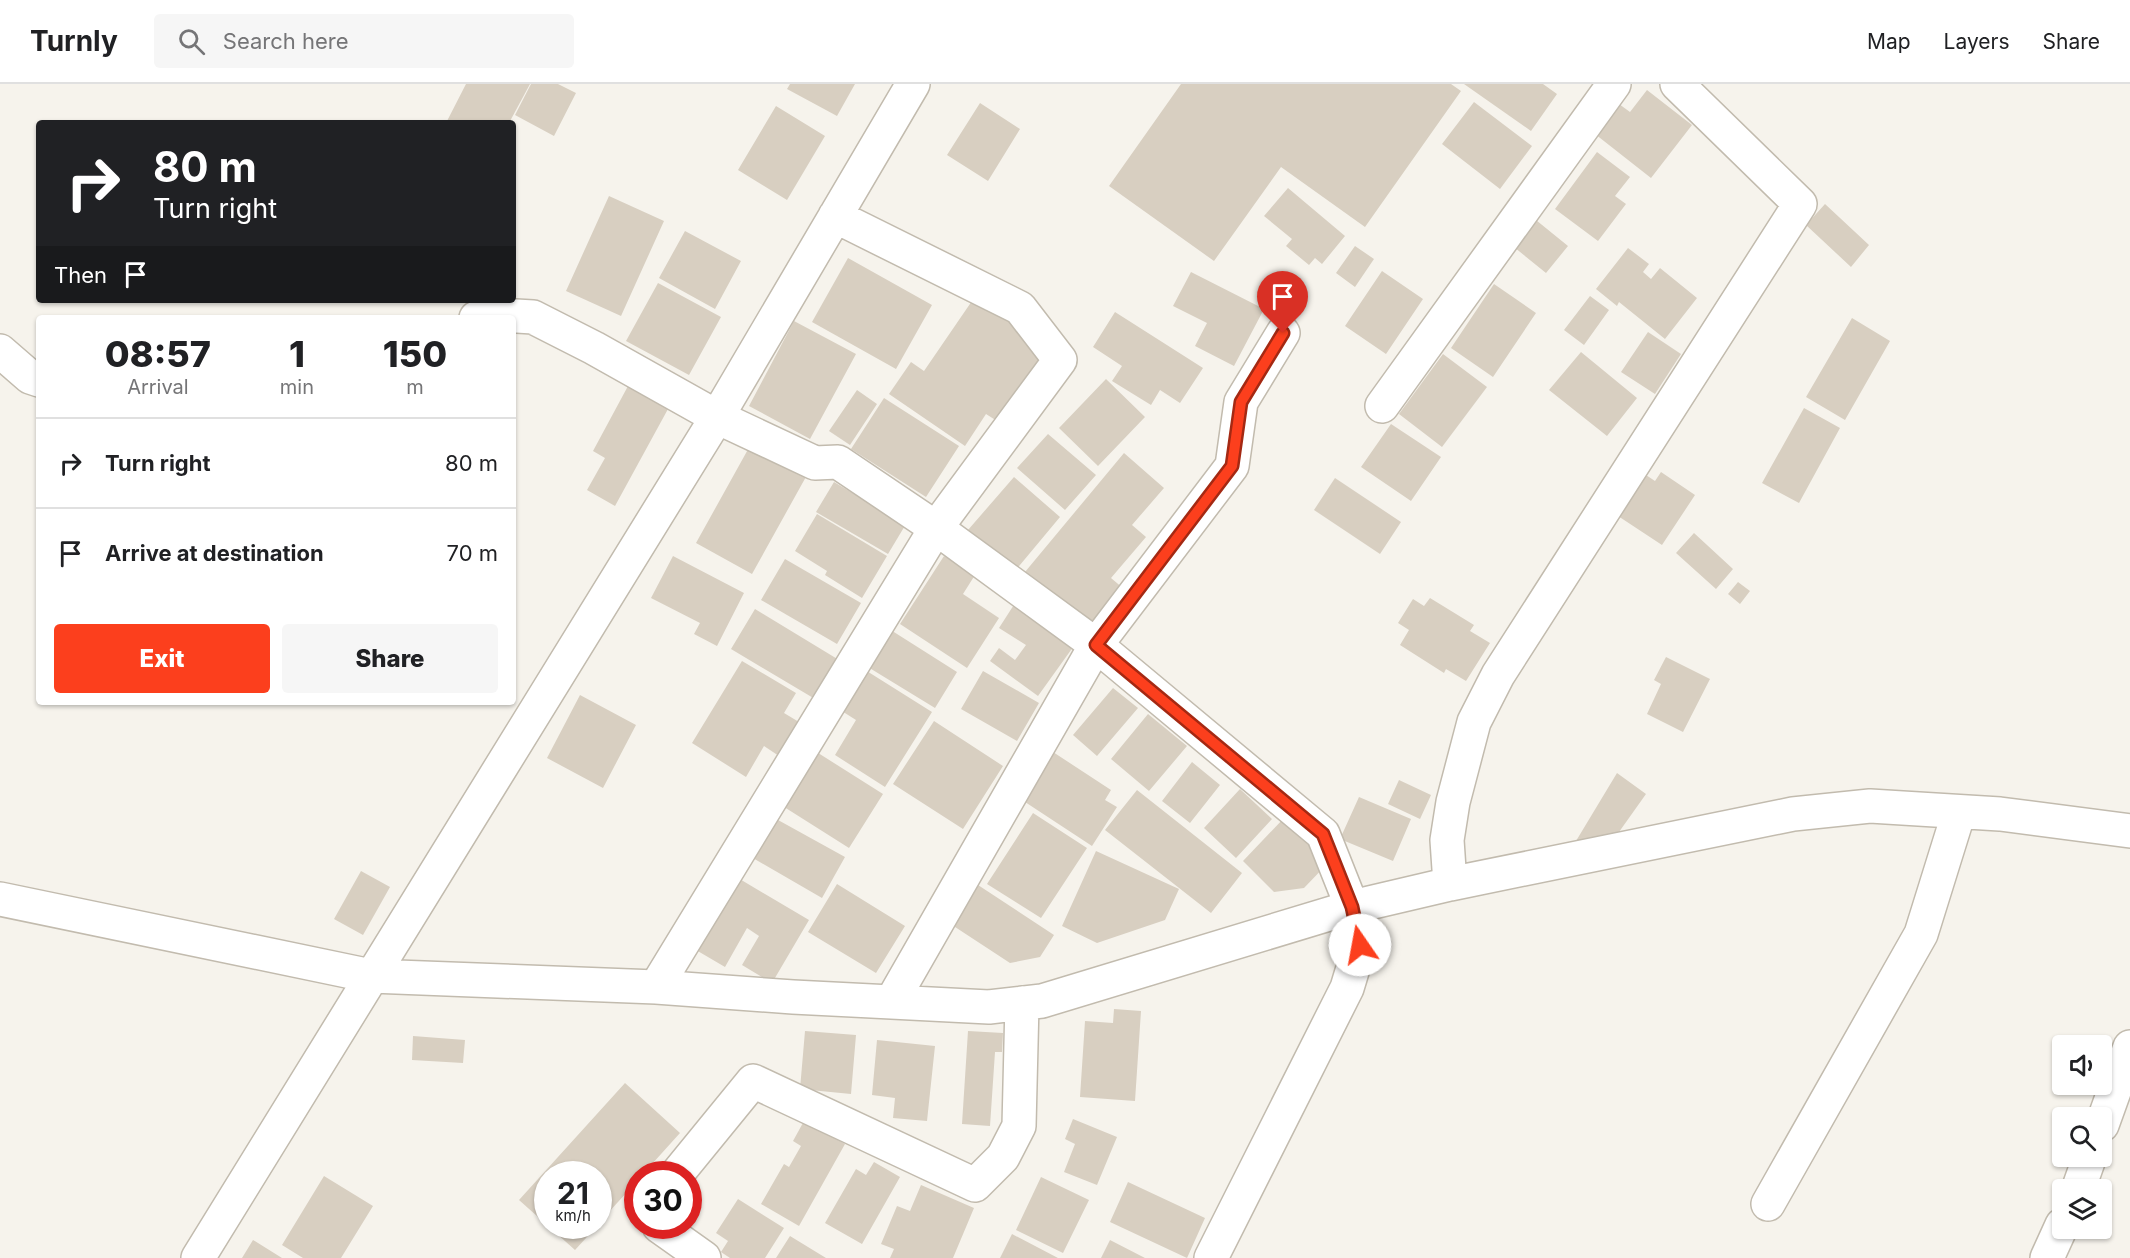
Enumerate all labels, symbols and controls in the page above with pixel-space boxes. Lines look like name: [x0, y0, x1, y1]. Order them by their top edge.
search box: [154, 14, 574, 68]
text: Turnly: [30, 24, 118, 58]
icon: search: [175, 25, 208, 58]
text: Search here: [223, 28, 349, 54]
text: Map: [1867, 29, 1911, 54]
text: Layers: [1944, 29, 2010, 54]
text: Share: [2043, 29, 2100, 54]
text: 80 m: [153, 141, 257, 192]
icon: right: [54, 144, 132, 222]
text: Turn right: [153, 192, 277, 225]
icon: arrive: [119, 258, 152, 291]
text: Then: [54, 262, 107, 288]
pin: [1257, 271, 1308, 333]
icon: arrive: [1266, 280, 1299, 313]
text: 08:57: [105, 332, 211, 376]
text: 1: [289, 332, 305, 376]
text: 150: [383, 332, 447, 376]
text: Arrival: [127, 375, 189, 399]
text: min: [280, 375, 314, 399]
text: m: [406, 375, 424, 399]
icon: right: [54, 447, 87, 480]
text: Turn right: [105, 450, 211, 476]
text: 80 m: [445, 450, 498, 476]
icon: arrive: [54, 537, 87, 570]
text: Arrive at destination: [105, 540, 324, 566]
text: 70 m: [447, 540, 498, 566]
button: Exit: [54, 624, 270, 693]
button: Share: [282, 624, 498, 693]
position arrow: [1328, 913, 1392, 977]
map controls: [2052, 1035, 2112, 1239]
button: sound: [2052, 1035, 2112, 1095]
button: search: [2052, 1107, 2112, 1167]
speed limit sign: 30: [624, 1161, 702, 1239]
text: 21: [557, 1175, 589, 1211]
button: layers: [2052, 1179, 2112, 1239]
text: km/h: [555, 1206, 591, 1225]

